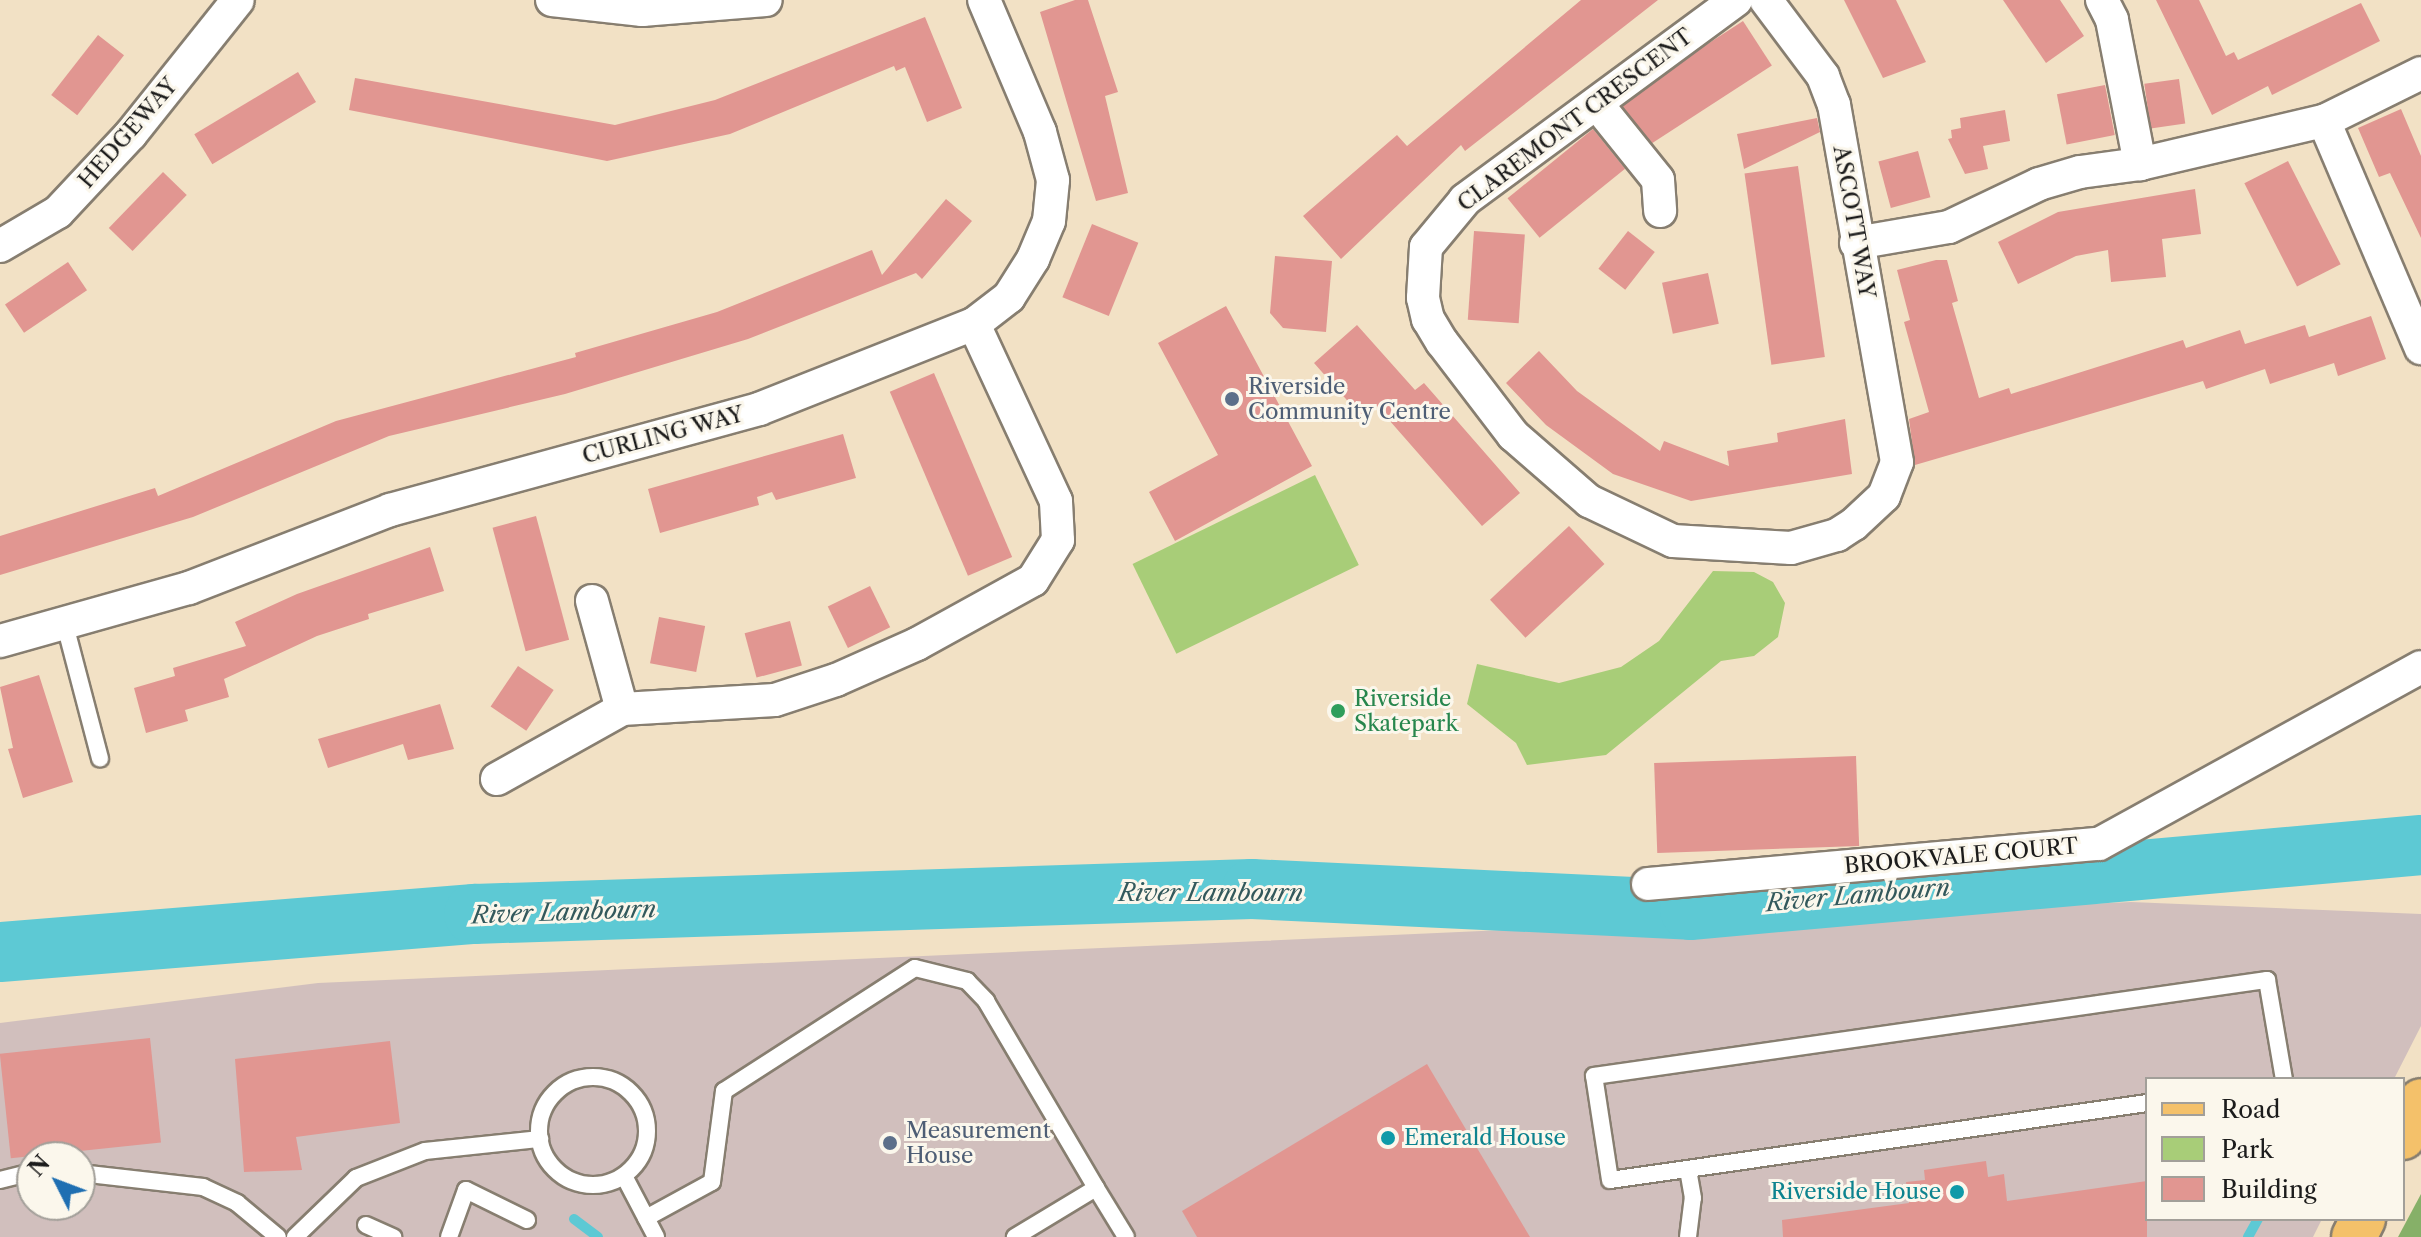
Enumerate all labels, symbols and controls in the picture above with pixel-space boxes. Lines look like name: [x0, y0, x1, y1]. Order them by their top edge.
street label: CLAREMONT CRESCENT: [1452, 23, 1698, 217]
street label: HEDGEWAY: [73, 73, 183, 193]
street label: ASCOTT WAY: [1827, 143, 1881, 301]
place label: Riverside Community Centre: [1248, 373, 1451, 424]
marker: Riverside Community Centre: [1223, 390, 1241, 408]
street label: CURLING WAY: [579, 401, 747, 469]
place label: Riverside Skatepark: [1354, 685, 1458, 736]
marker: Riverside Skatepark: [1329, 702, 1347, 720]
street label: BROOKVALE COURT: [1843, 833, 2079, 879]
water label: River Lambourn: [1765, 873, 1951, 917]
water label: River Lambourn: [1119, 879, 1303, 907]
water label: River Lambourn: [471, 894, 657, 930]
legend: [2145, 1077, 2405, 1221]
text: Road: [2221, 1095, 2280, 1124]
place label: Measurement House: [906, 1117, 1050, 1168]
place label: Emerald House: [1404, 1125, 1566, 1151]
marker: Emerald House: [1379, 1129, 1397, 1147]
marker: Measurement House: [881, 1134, 899, 1152]
text: Park: [2221, 1135, 2273, 1164]
north arrow: [16, 1141, 96, 1221]
text: N: [23, 1150, 56, 1182]
text: Building: [2221, 1175, 2317, 1204]
place label: Riverside House: [1770, 1179, 1941, 1205]
marker: Riverside House: [1948, 1183, 1966, 1201]

